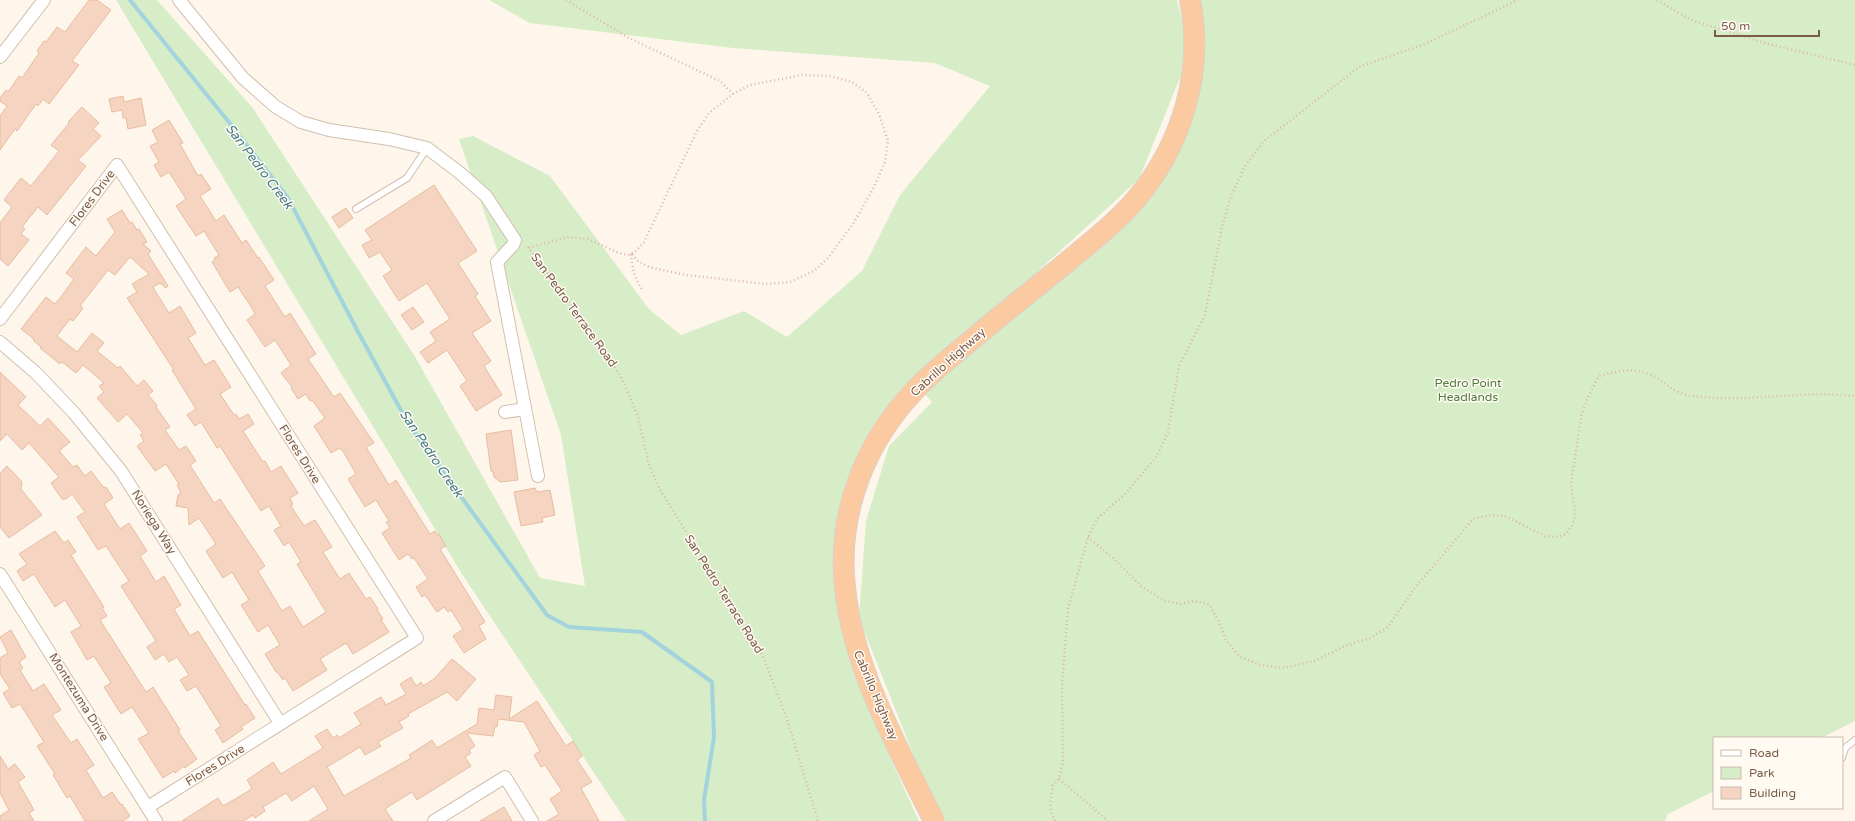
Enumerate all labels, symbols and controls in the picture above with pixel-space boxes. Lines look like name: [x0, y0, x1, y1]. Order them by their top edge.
scale bar: [1715, 12, 1819, 38]
text: 50 m: [1721, 19, 1750, 33]
water label: San Pedro Creek: [222, 121, 297, 213]
street label: Flores Drive: [66, 167, 118, 229]
street label: San Pedro Terrace Road: [528, 250, 620, 370]
street label: Cabrillo Highway: [908, 324, 989, 399]
park label: Pedro Point Headlands: [1434, 376, 1502, 404]
water label: San Pedro Creek: [396, 407, 467, 501]
street label: Flores Drive: [276, 422, 324, 486]
street label: Noriega Way: [129, 487, 180, 557]
street label: San Pedro Terrace Road: [682, 532, 766, 656]
street label: Cabrillo Highway: [851, 648, 901, 742]
street label: Montezuma Drive: [46, 651, 112, 744]
legend: [1713, 737, 1843, 809]
street label: Flores Drive: [183, 741, 247, 789]
text: Road: [1749, 746, 1779, 760]
text: Park: [1749, 766, 1775, 780]
text: Building: [1749, 786, 1796, 800]

